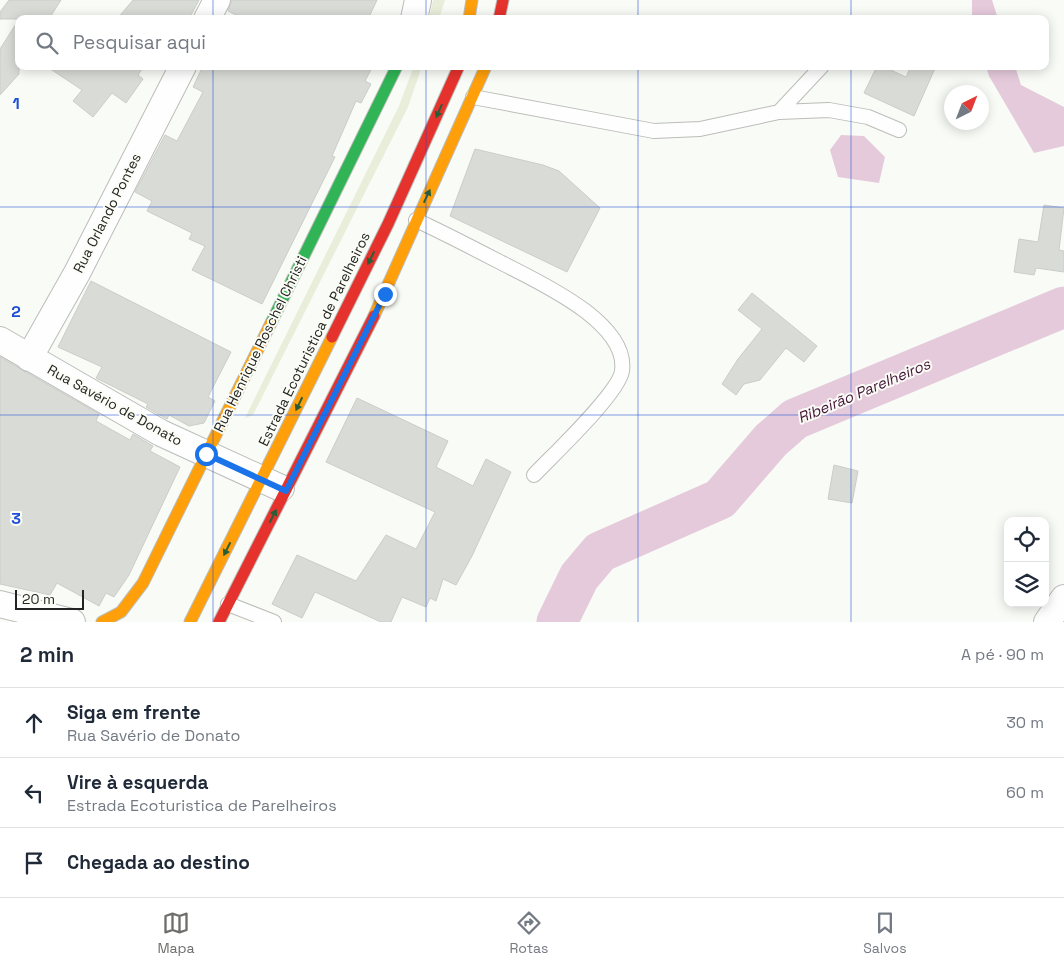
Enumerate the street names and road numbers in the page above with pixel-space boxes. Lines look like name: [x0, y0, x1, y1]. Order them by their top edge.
street label: Rua Orlando Pontes: [69, 150, 145, 276]
street label: Estrada Ecoturistica de Parelheiros: [254, 229, 374, 449]
street label: Rua Henrique Roschel Christi: [209, 253, 311, 435]
street label: Rua Savério de Donato: [44, 360, 186, 450]

